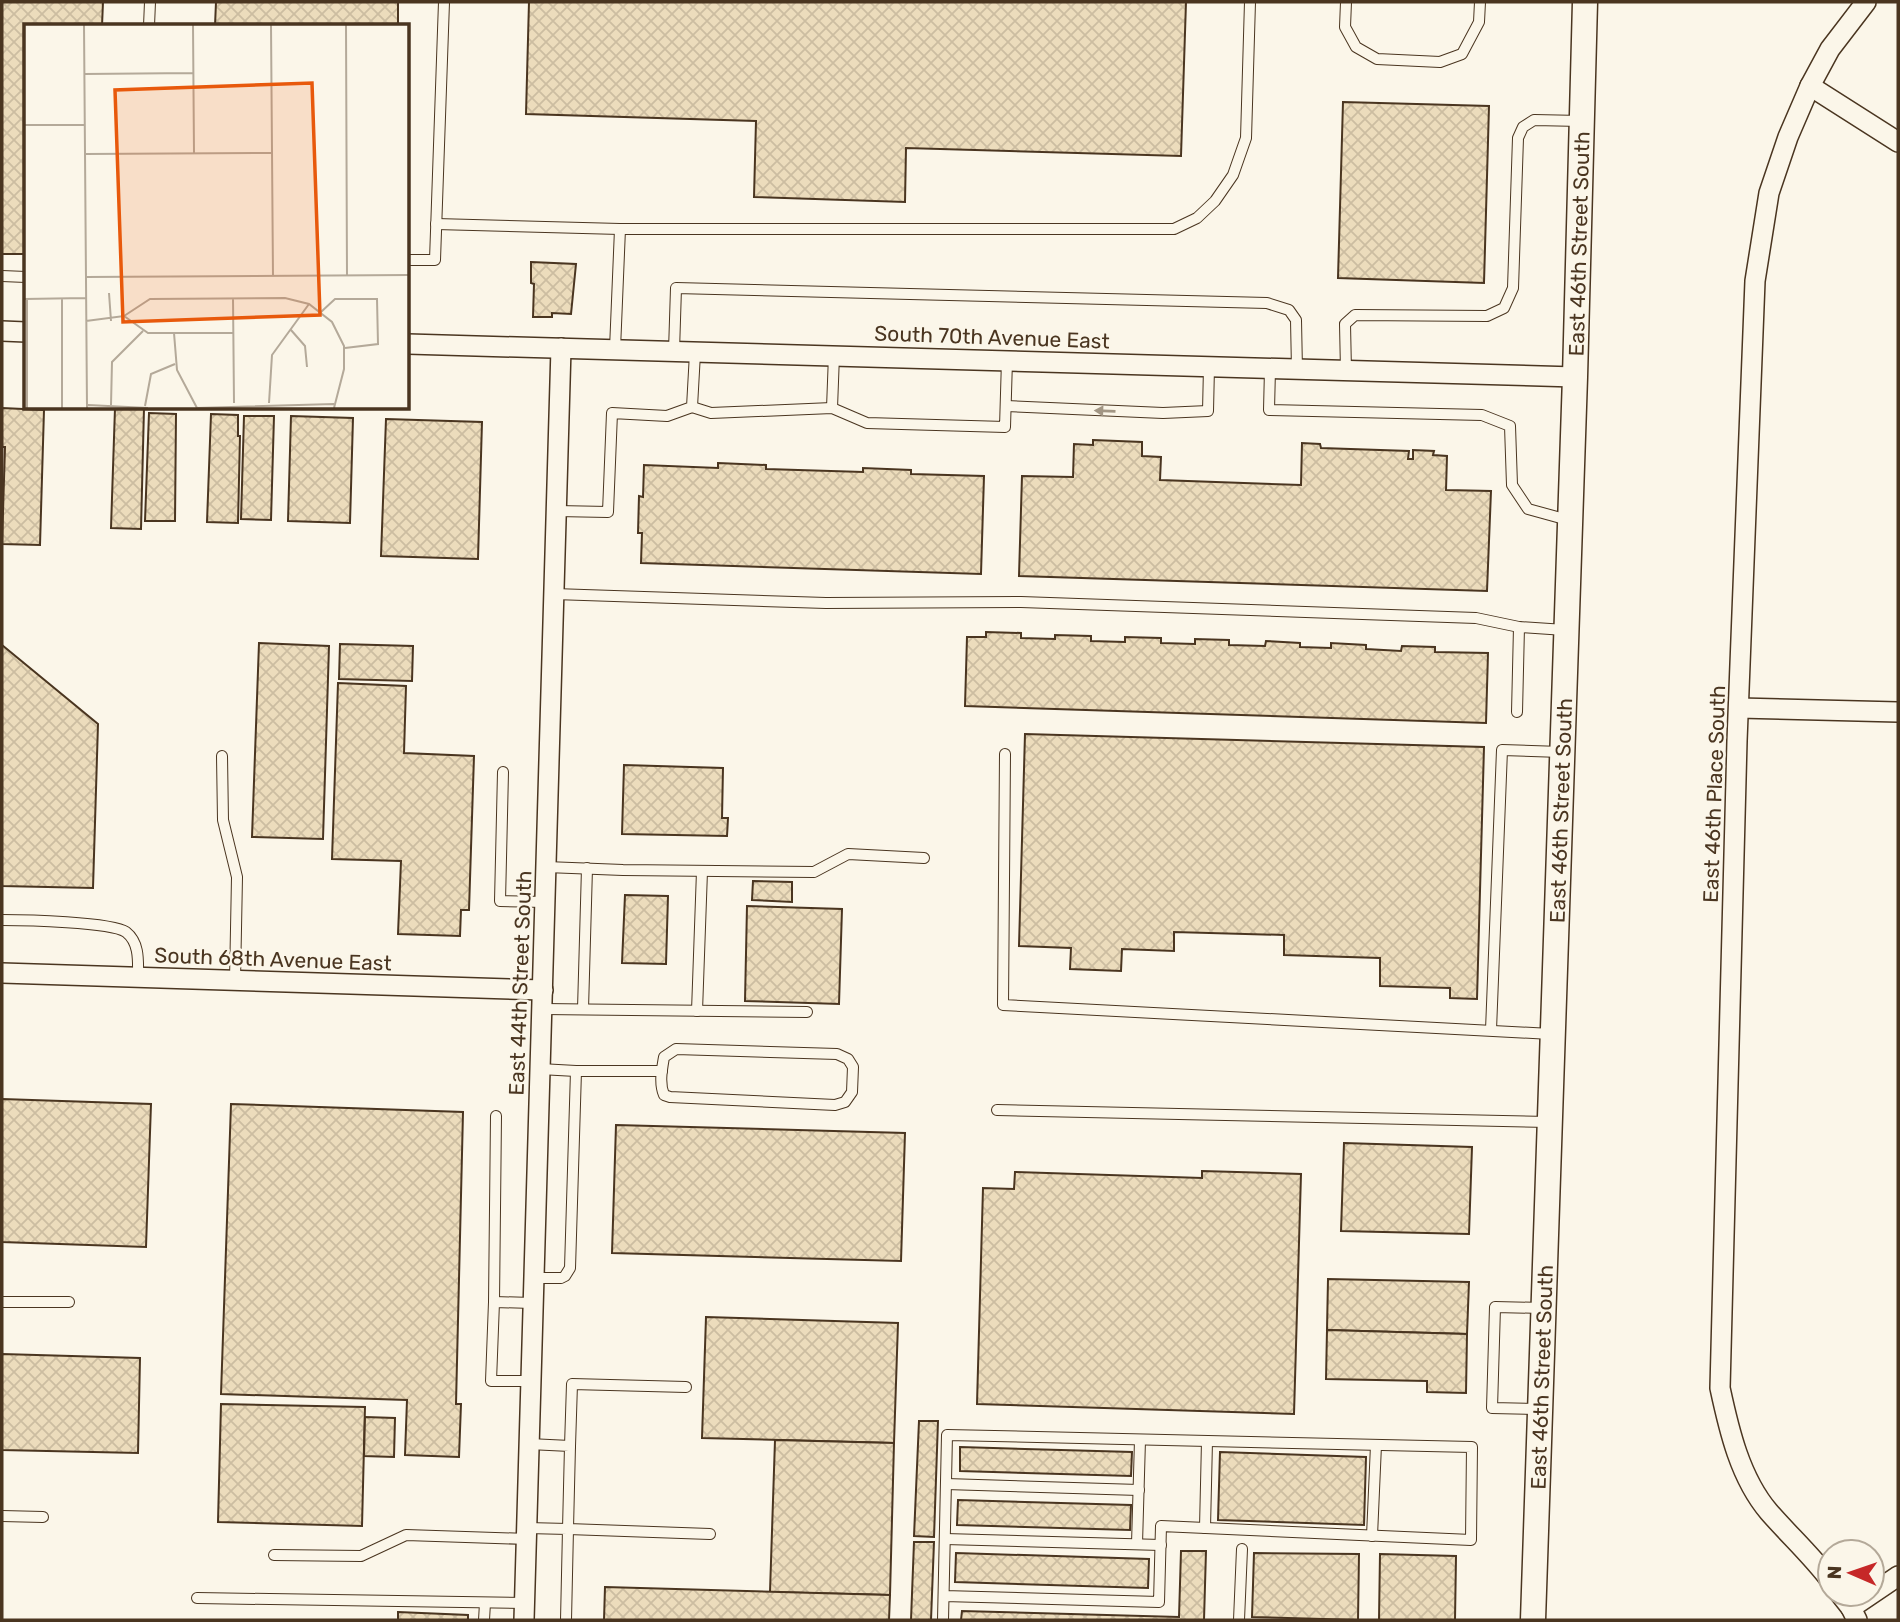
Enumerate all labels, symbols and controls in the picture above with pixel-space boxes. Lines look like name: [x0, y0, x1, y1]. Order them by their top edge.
inset map: [24, 24, 410, 410]
street label: East 46th Street South: [1563, 131, 1594, 357]
street label: South 70th Avenue East: [874, 320, 1110, 354]
one-way arrow: [1093, 405, 1115, 416]
street label: East 46th Place South: [1698, 685, 1730, 903]
street label: East 46th Street South: [1544, 698, 1577, 923]
street label: East 44th Street South: [504, 870, 536, 1096]
street label: South 68th Avenue East: [154, 942, 392, 976]
street label: East 46th Street South: [1525, 1264, 1557, 1490]
north arrow: [1816, 1538, 1886, 1608]
text: N: [1823, 1565, 1846, 1580]

